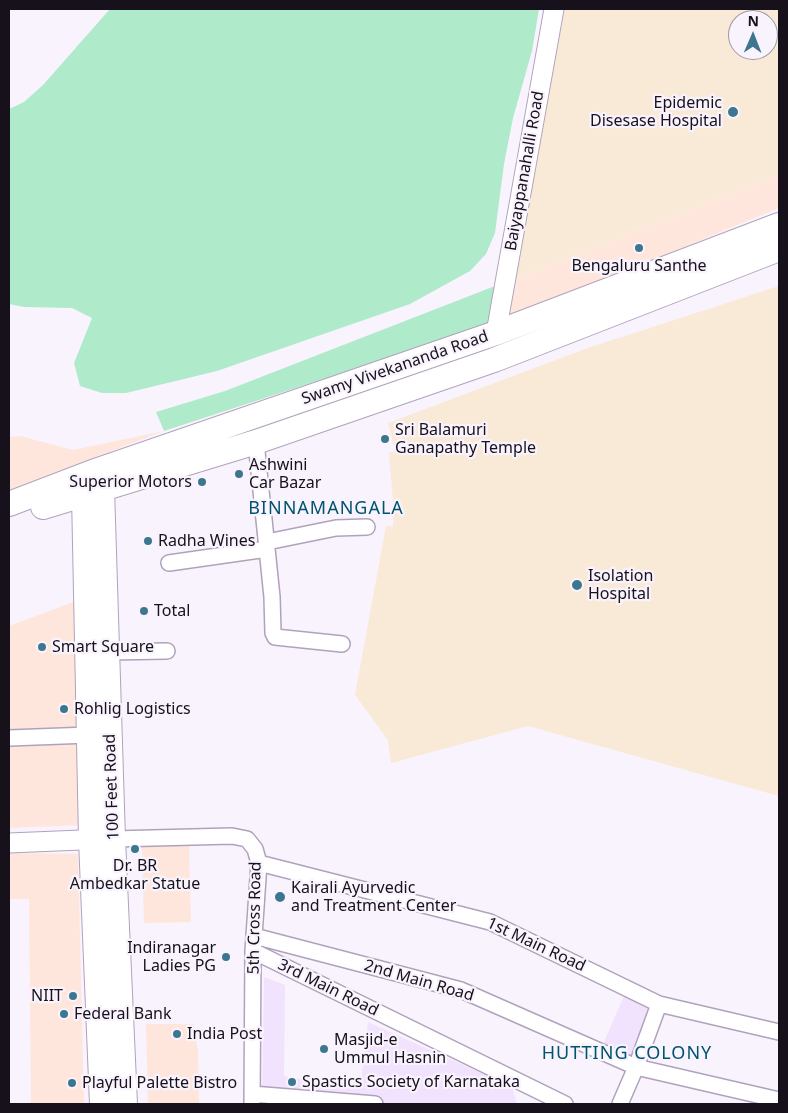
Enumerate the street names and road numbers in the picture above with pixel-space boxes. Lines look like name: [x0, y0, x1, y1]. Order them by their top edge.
street label: Baiyappanahalli Road: [501, 90, 549, 252]
street label: Swamy Vivekananda Road: [299, 327, 491, 409]
street label: 100 Feet Road: [101, 734, 123, 840]
street label: 5th Cross Road: [244, 861, 266, 975]
street label: 1st Main Road: [484, 914, 588, 976]
street label: 3rd Main Road: [275, 955, 381, 1021]
street label: 2nd Main Road: [362, 956, 476, 1006]

